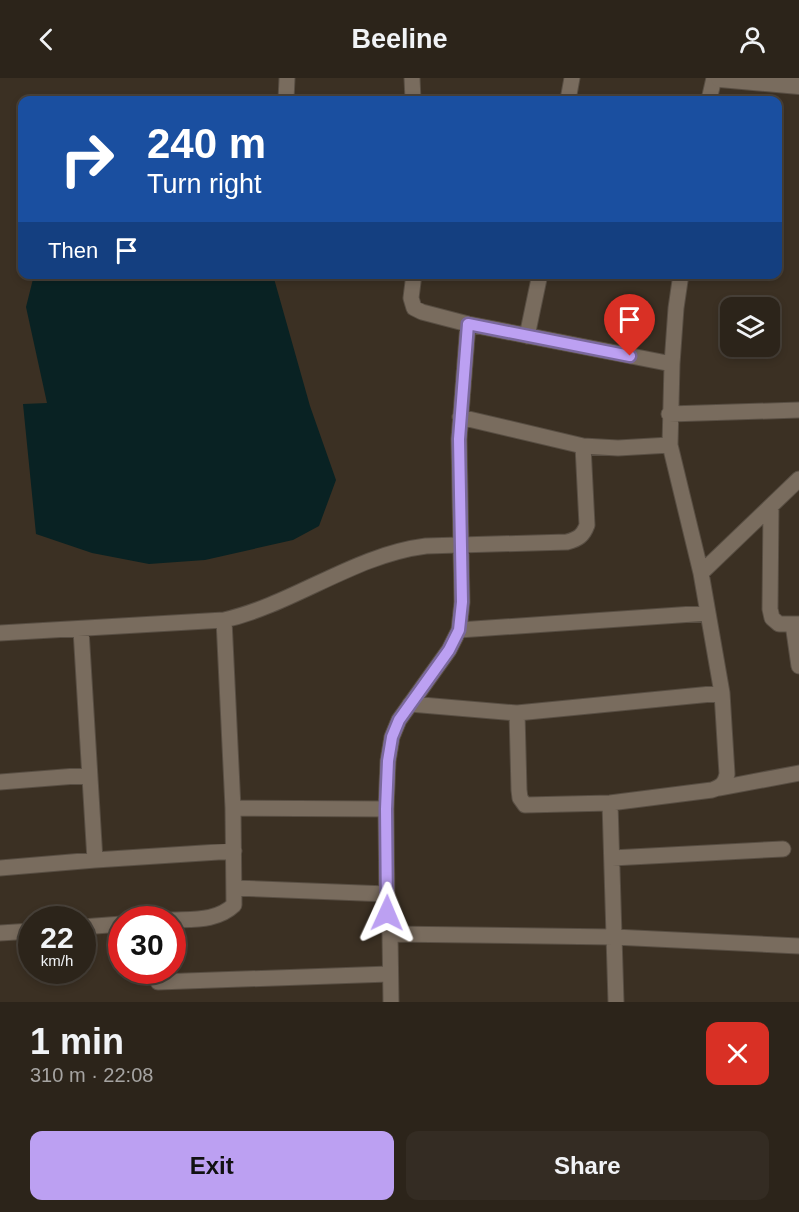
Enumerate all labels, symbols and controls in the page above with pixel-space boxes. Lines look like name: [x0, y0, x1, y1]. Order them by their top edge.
icon: back: [30, 23, 63, 56]
icon: person: [736, 23, 769, 56]
text: Beeline: [351, 24, 448, 54]
icon: right: [48, 120, 126, 198]
text: 240 m: [147, 120, 266, 167]
text: Turn right: [147, 169, 262, 199]
icon: arrive: [110, 234, 143, 267]
text: Then: [48, 238, 98, 263]
pin: [604, 294, 655, 356]
map controls: [720, 297, 780, 357]
button: layers: [720, 297, 780, 357]
icon: arrive: [613, 303, 646, 336]
position arrow: [355, 881, 419, 945]
speed limit sign: 30: [108, 906, 186, 984]
text: 22: [40, 921, 74, 954]
text: km/h: [41, 952, 73, 969]
text: 1 min: [30, 1021, 124, 1062]
button: close: [706, 1022, 769, 1085]
text: 310 m · 22:08: [30, 1064, 153, 1086]
button: Exit: [30, 1131, 394, 1200]
button: Share: [406, 1131, 769, 1200]

